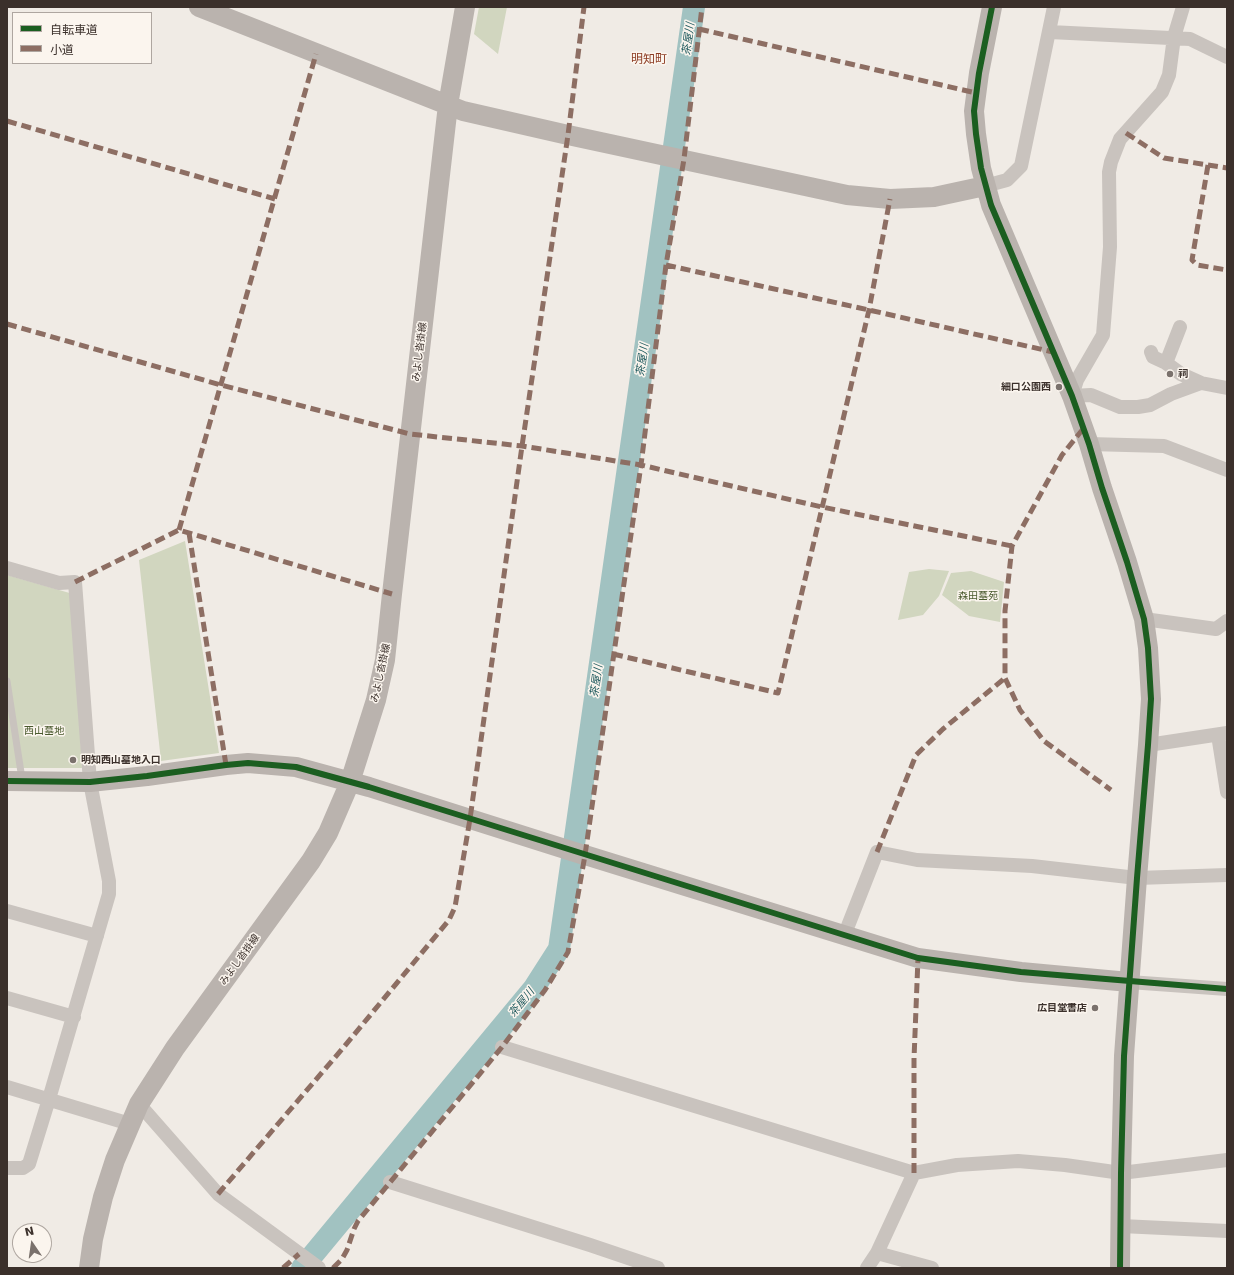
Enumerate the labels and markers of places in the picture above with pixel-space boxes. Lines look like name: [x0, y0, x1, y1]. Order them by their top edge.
place label: 祠: [1178, 368, 1188, 380]
marker: 祠: [1165, 369, 1175, 379]
place label: 細口公園西: [1001, 381, 1051, 393]
marker: 細口公園西: [1054, 382, 1064, 392]
place label: 明知西山墓地入口: [81, 754, 161, 766]
marker: 明知西山墓地入口: [68, 755, 78, 765]
place label: 広目堂書店: [1037, 1002, 1087, 1014]
marker: 広目堂書店: [1090, 1003, 1100, 1013]

